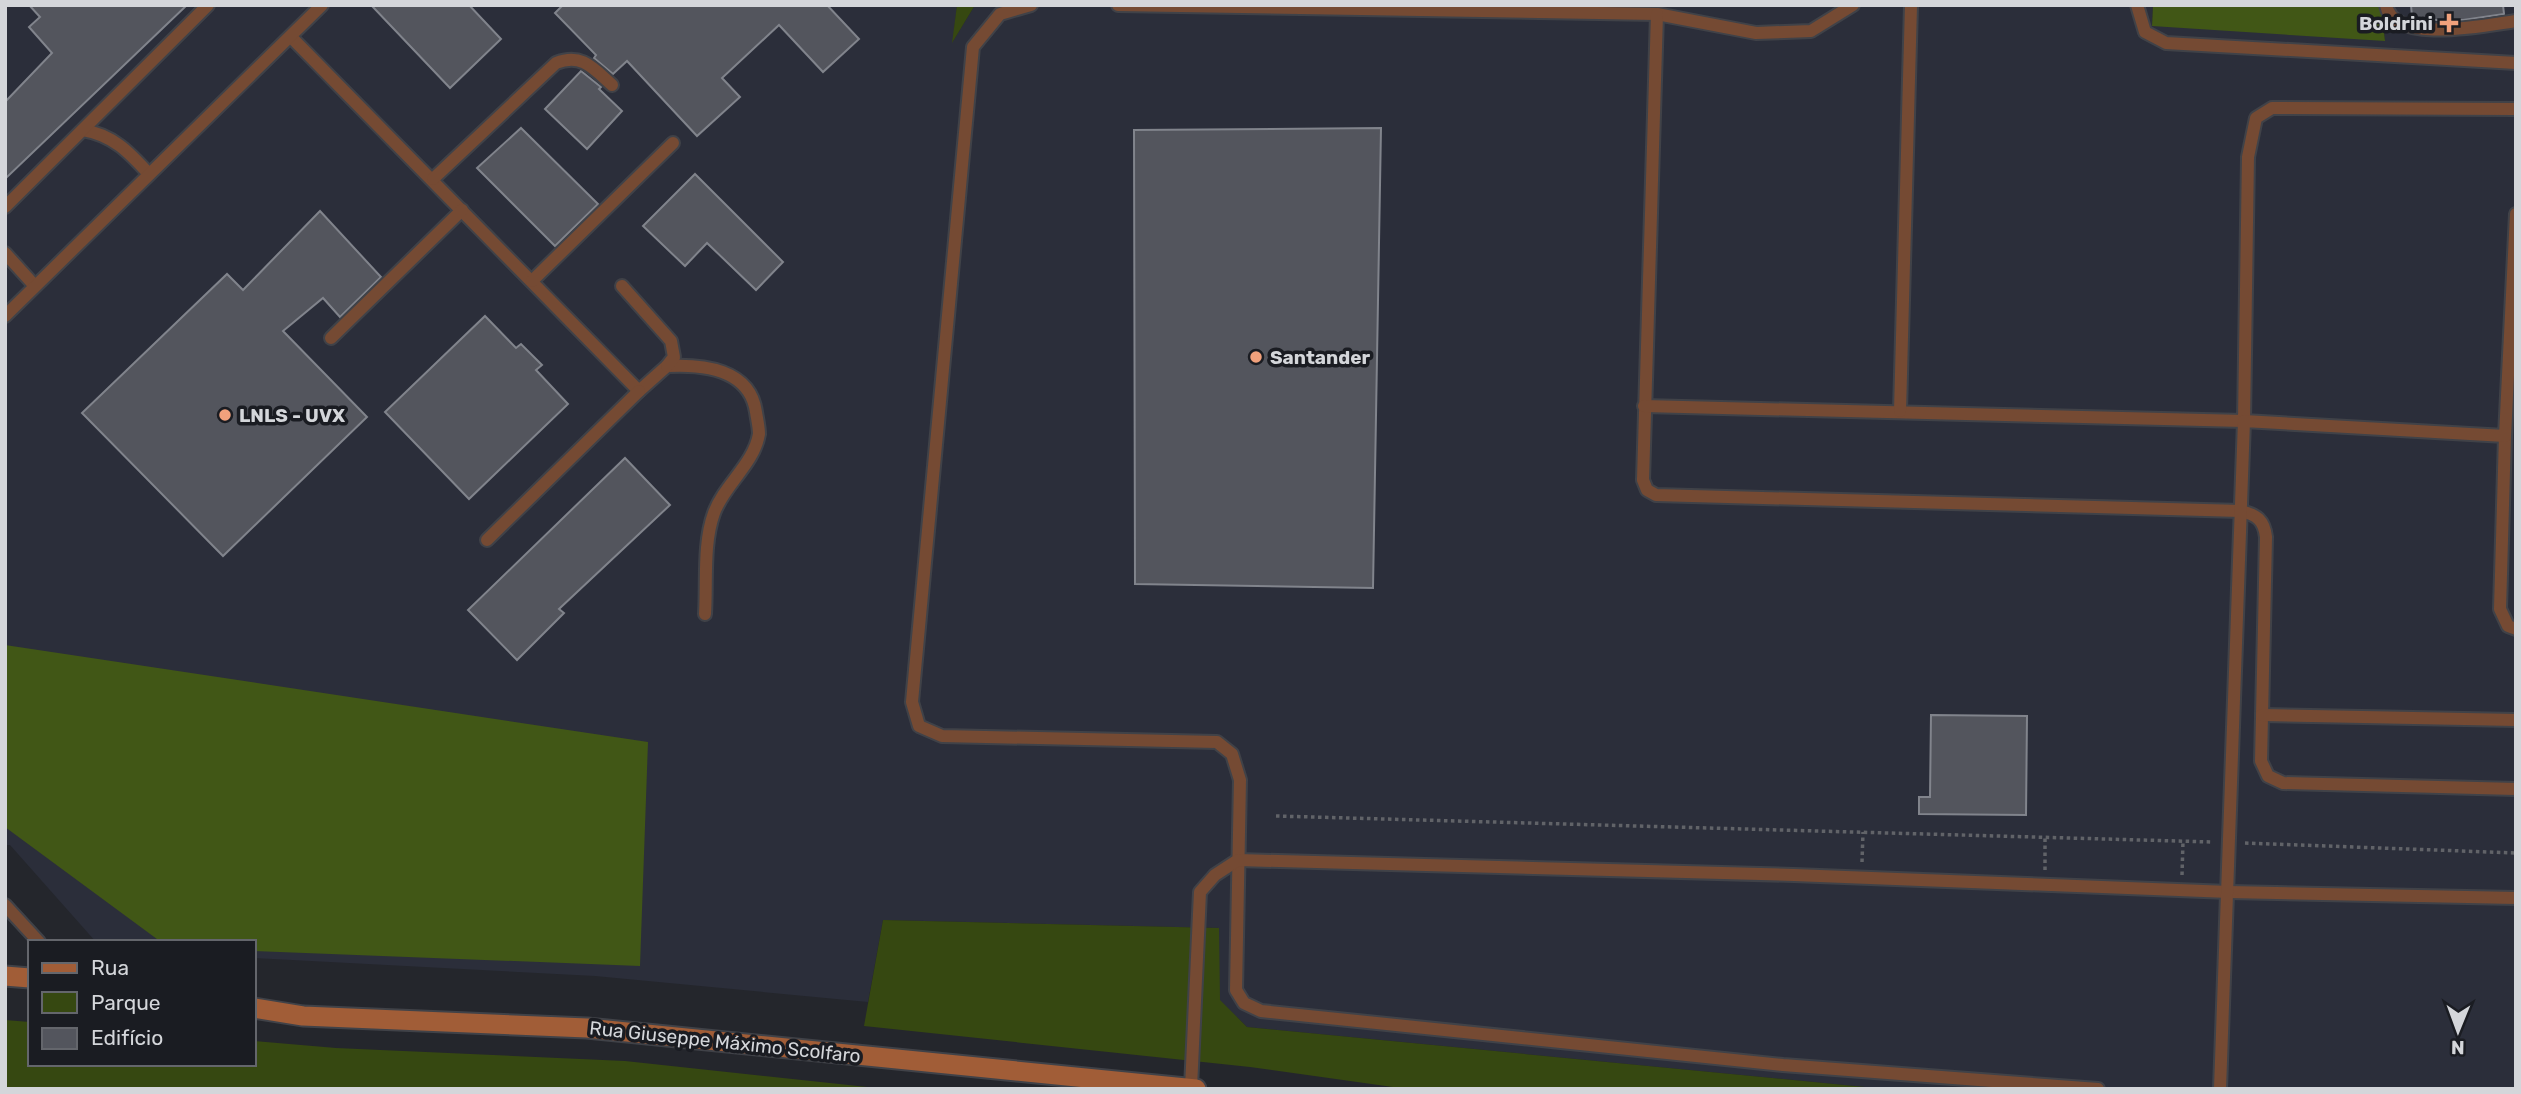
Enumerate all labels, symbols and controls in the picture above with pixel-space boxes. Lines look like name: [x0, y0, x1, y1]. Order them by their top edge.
place label: Boldrini: [2359, 12, 2433, 35]
marker: Boldrini: [2439, 13, 2459, 33]
place label: Santander: [1270, 346, 1370, 369]
marker: Santander: [1248, 349, 1264, 365]
place label: LNLS - UVX: [239, 404, 345, 427]
marker: LNLS - UVX: [217, 407, 233, 423]
legend: [28, 940, 256, 1066]
text: Rua: [91, 955, 129, 980]
text: Parque: [91, 990, 161, 1015]
north arrow: [2423, 996, 2493, 1066]
street label: Rua Giuseppe Máximo Scolfaro: [588, 1016, 862, 1068]
text: Edifício: [91, 1025, 163, 1050]
text: N: [2451, 1036, 2465, 1059]

